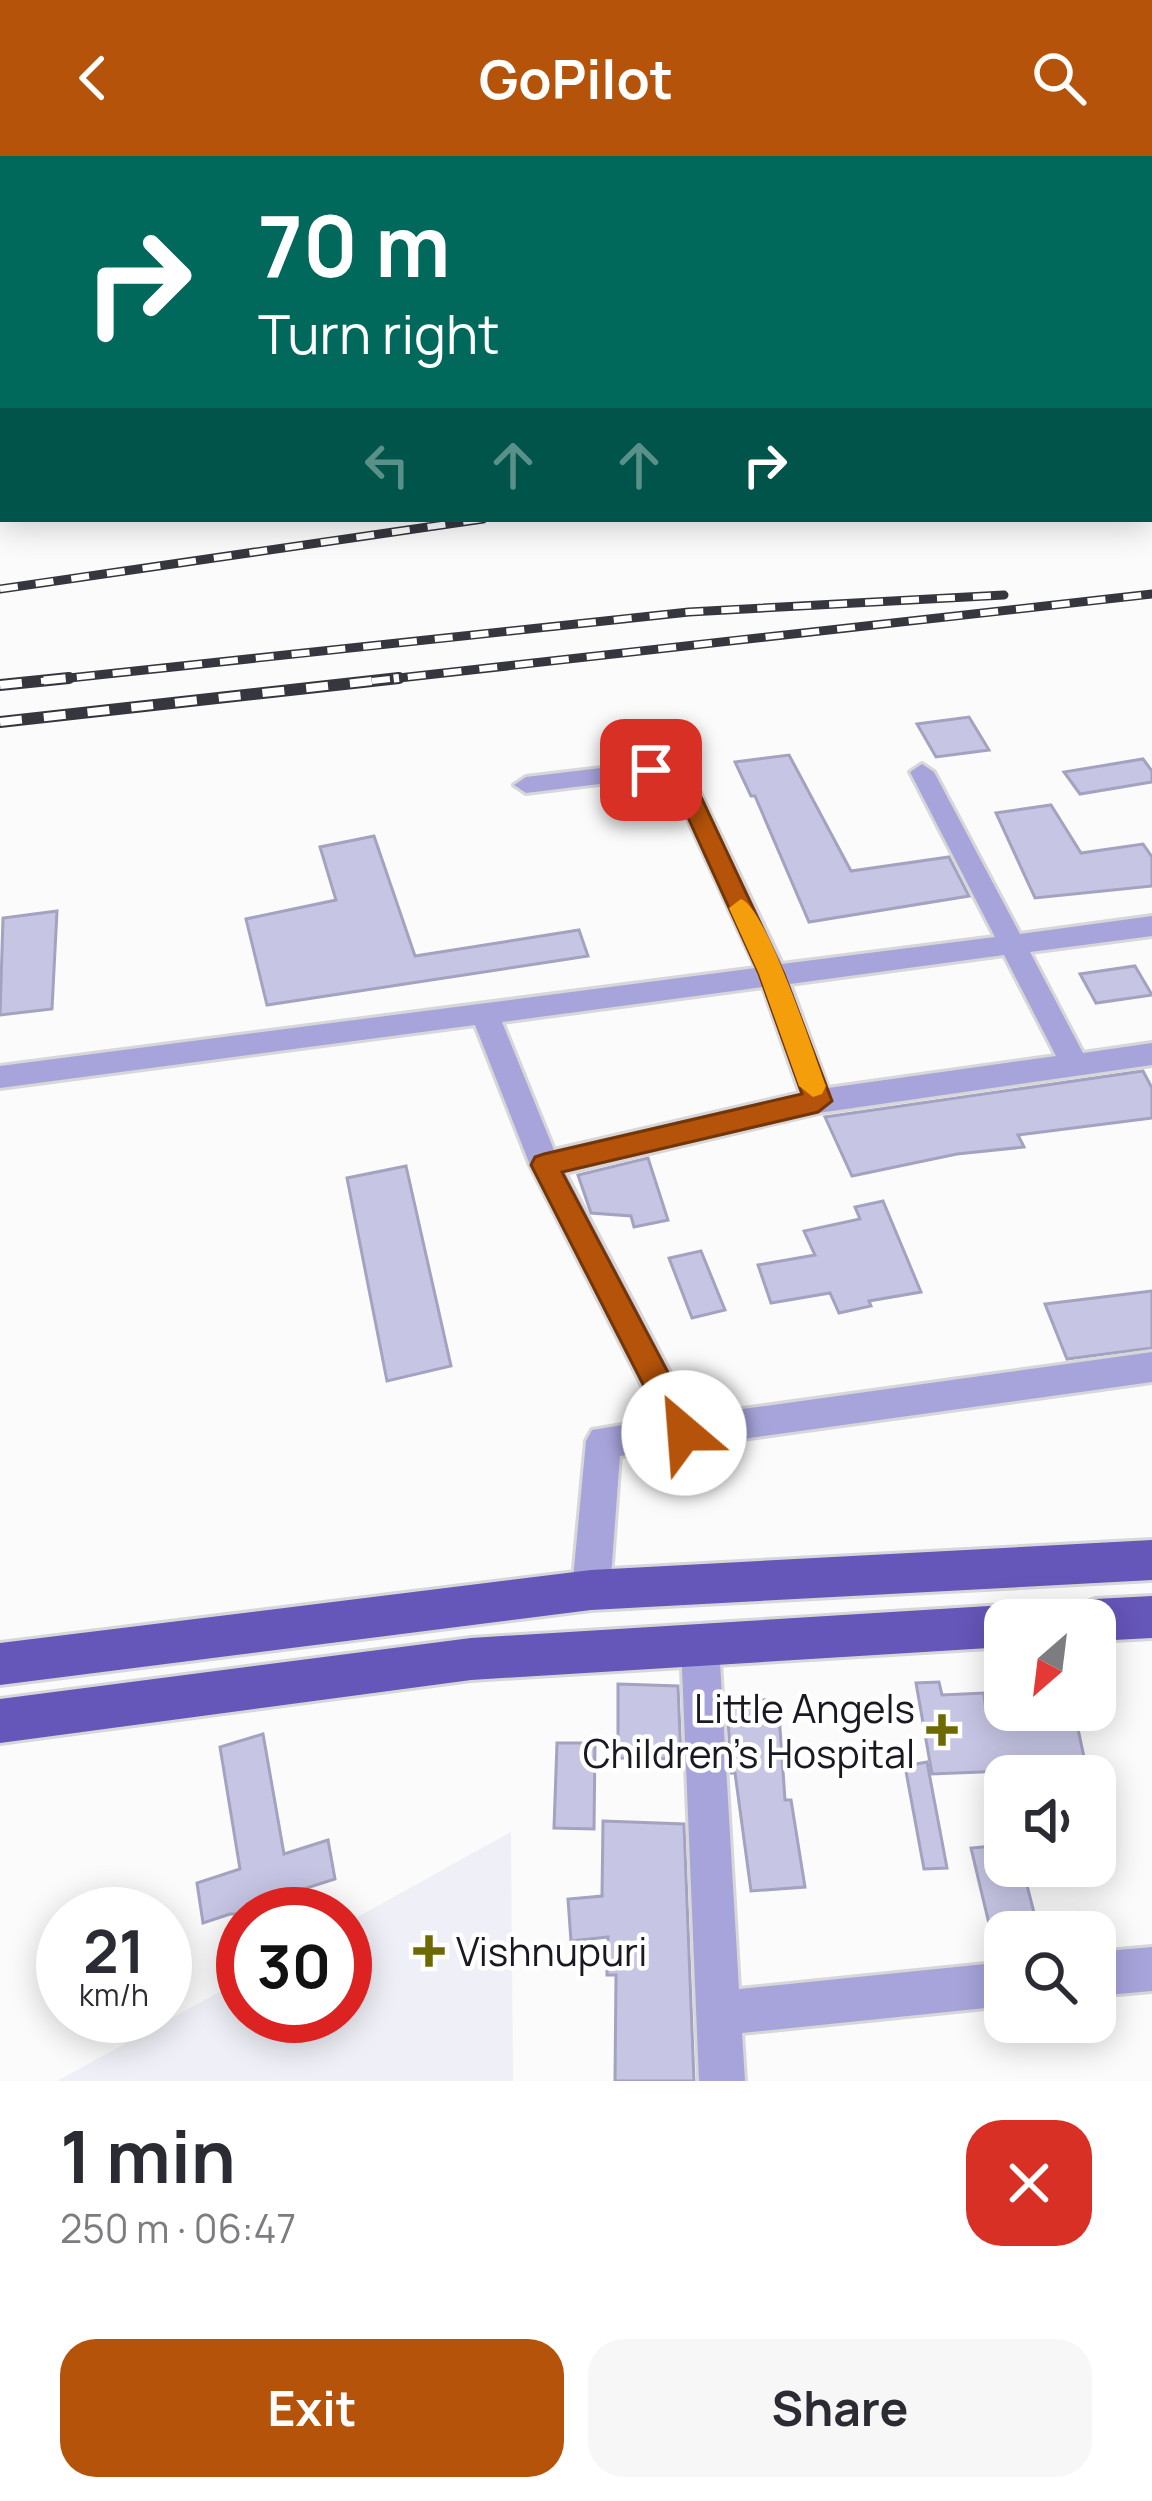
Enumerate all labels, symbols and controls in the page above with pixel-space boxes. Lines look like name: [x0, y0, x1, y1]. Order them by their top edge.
text: GoPilot: [479, 41, 673, 115]
icon: back: [60, 45, 126, 111]
icon: search: [1026, 45, 1092, 111]
text: 70 m: [258, 187, 450, 302]
icon: right: [60, 204, 216, 360]
text: Turn right: [258, 296, 500, 370]
icon: left: [354, 432, 420, 498]
icon: ahead: [480, 432, 546, 498]
icon: ahead: [606, 432, 672, 498]
icon: right: [732, 432, 798, 498]
pin: [600, 719, 702, 821]
icon: arrive: [618, 737, 684, 803]
position arrow: [621, 1370, 747, 1496]
north arrow: [984, 1599, 1116, 1731]
map controls: [984, 1599, 1116, 2043]
place label: Little Angels Children's Hospital: [583, 1681, 915, 1780]
marker: Little Angels Children's Hospital: [926, 1714, 958, 1746]
button: sound: [984, 1755, 1116, 1887]
speed limit sign: 30: [216, 1887, 372, 2043]
text: 21: [83, 1909, 145, 1991]
button: search: [984, 1911, 1116, 2043]
place label: Vishnupuri: [456, 1924, 647, 1978]
marker: Vishnupuri: [413, 1935, 445, 1967]
text: km/h: [79, 1974, 149, 2015]
text: 1 min: [60, 2106, 236, 2205]
button: close: [966, 2120, 1092, 2246]
text: 250 m · 06:47: [60, 2201, 296, 2255]
button: Exit: [60, 2339, 564, 2477]
button: Share: [588, 2339, 1092, 2477]

